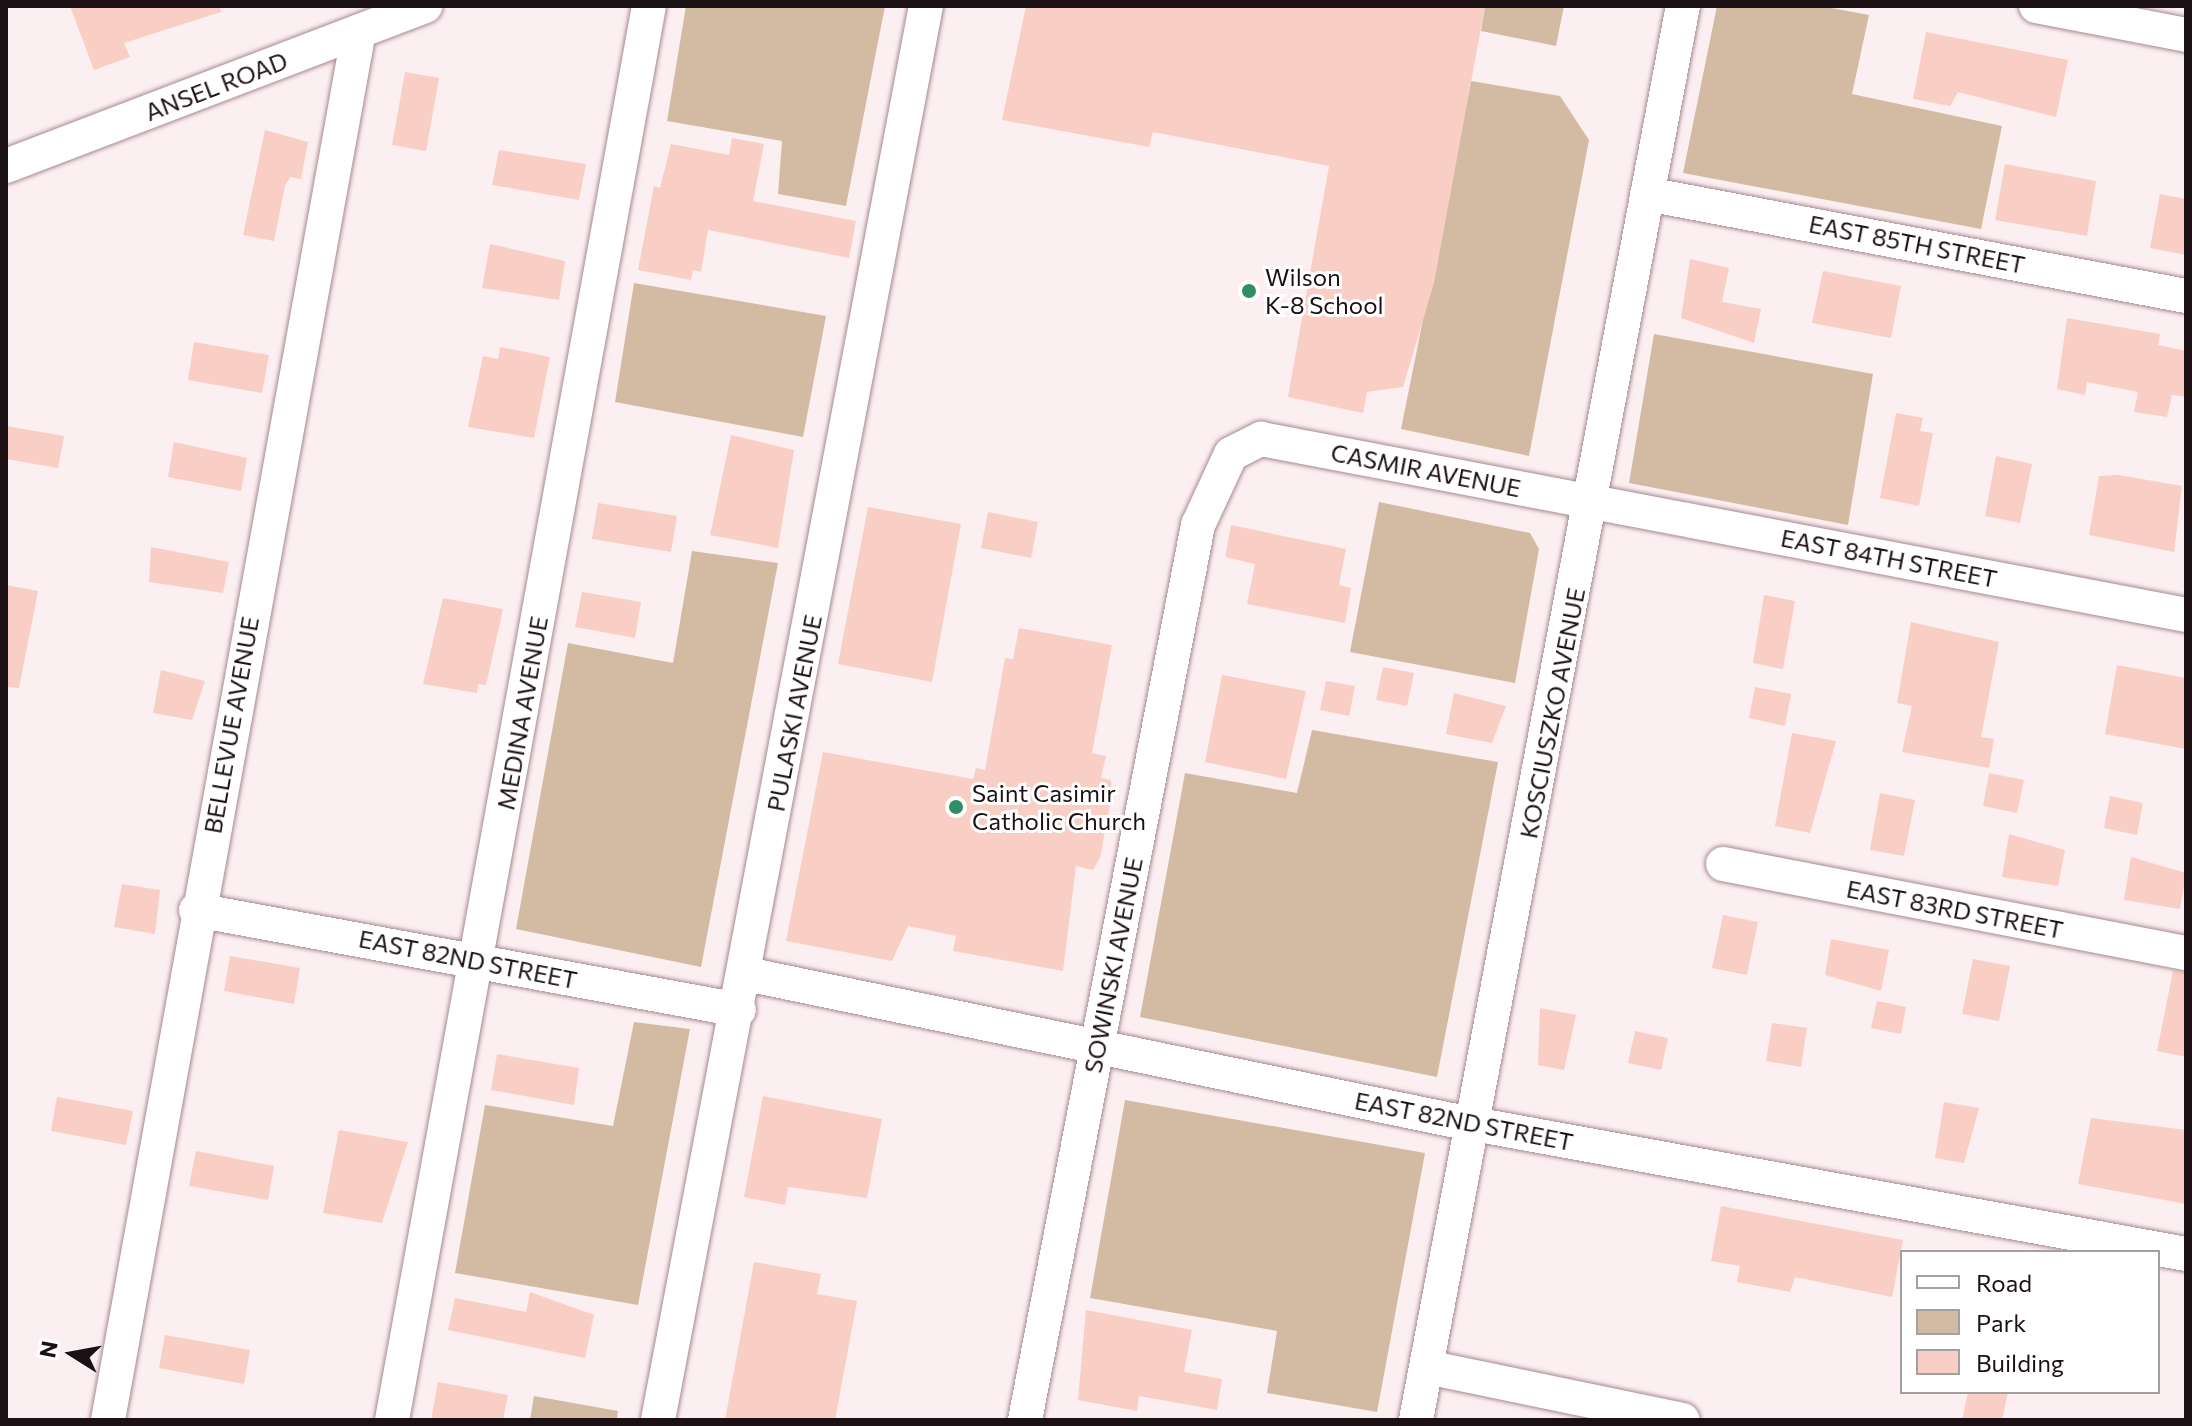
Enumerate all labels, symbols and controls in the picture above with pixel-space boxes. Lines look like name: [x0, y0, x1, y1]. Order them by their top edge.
street label: ANSEL ROAD: [141, 46, 291, 126]
street label: EAST 85TH STREET: [1807, 209, 2027, 279]
place label: Wilson K-8 School: [1265, 263, 1384, 319]
marker: Wilson K-8 School: [1240, 282, 1258, 300]
street label: CASMIR AVENUE: [1329, 437, 1523, 503]
street label: EAST 84TH STREET: [1778, 523, 2000, 593]
street label: KOSCIUSZKO AVENUE: [1514, 585, 1590, 841]
street label: PULASKI AVENUE: [761, 612, 827, 814]
street label: BELLEVUE AVENUE: [198, 614, 264, 836]
street label: MEDINA AVENUE: [491, 614, 553, 812]
place label: Saint Casimir Catholic Church: [972, 779, 1146, 835]
marker: Saint Casimir Catholic Church: [947, 798, 965, 816]
street label: SOWINSKI AVENUE: [1078, 855, 1148, 1075]
street label: EAST 83RD STREET: [1844, 874, 2066, 944]
street label: EAST 82ND STREET: [356, 924, 580, 994]
street label: EAST 82ND STREET: [1352, 1086, 1576, 1156]
legend: [1900, 1250, 2160, 1394]
text: Road: [1976, 1268, 2032, 1297]
text: Park: [1976, 1308, 2026, 1337]
north arrow: [32, 1314, 112, 1394]
text: N: [33, 1339, 63, 1360]
text: Building: [1976, 1348, 2064, 1377]

